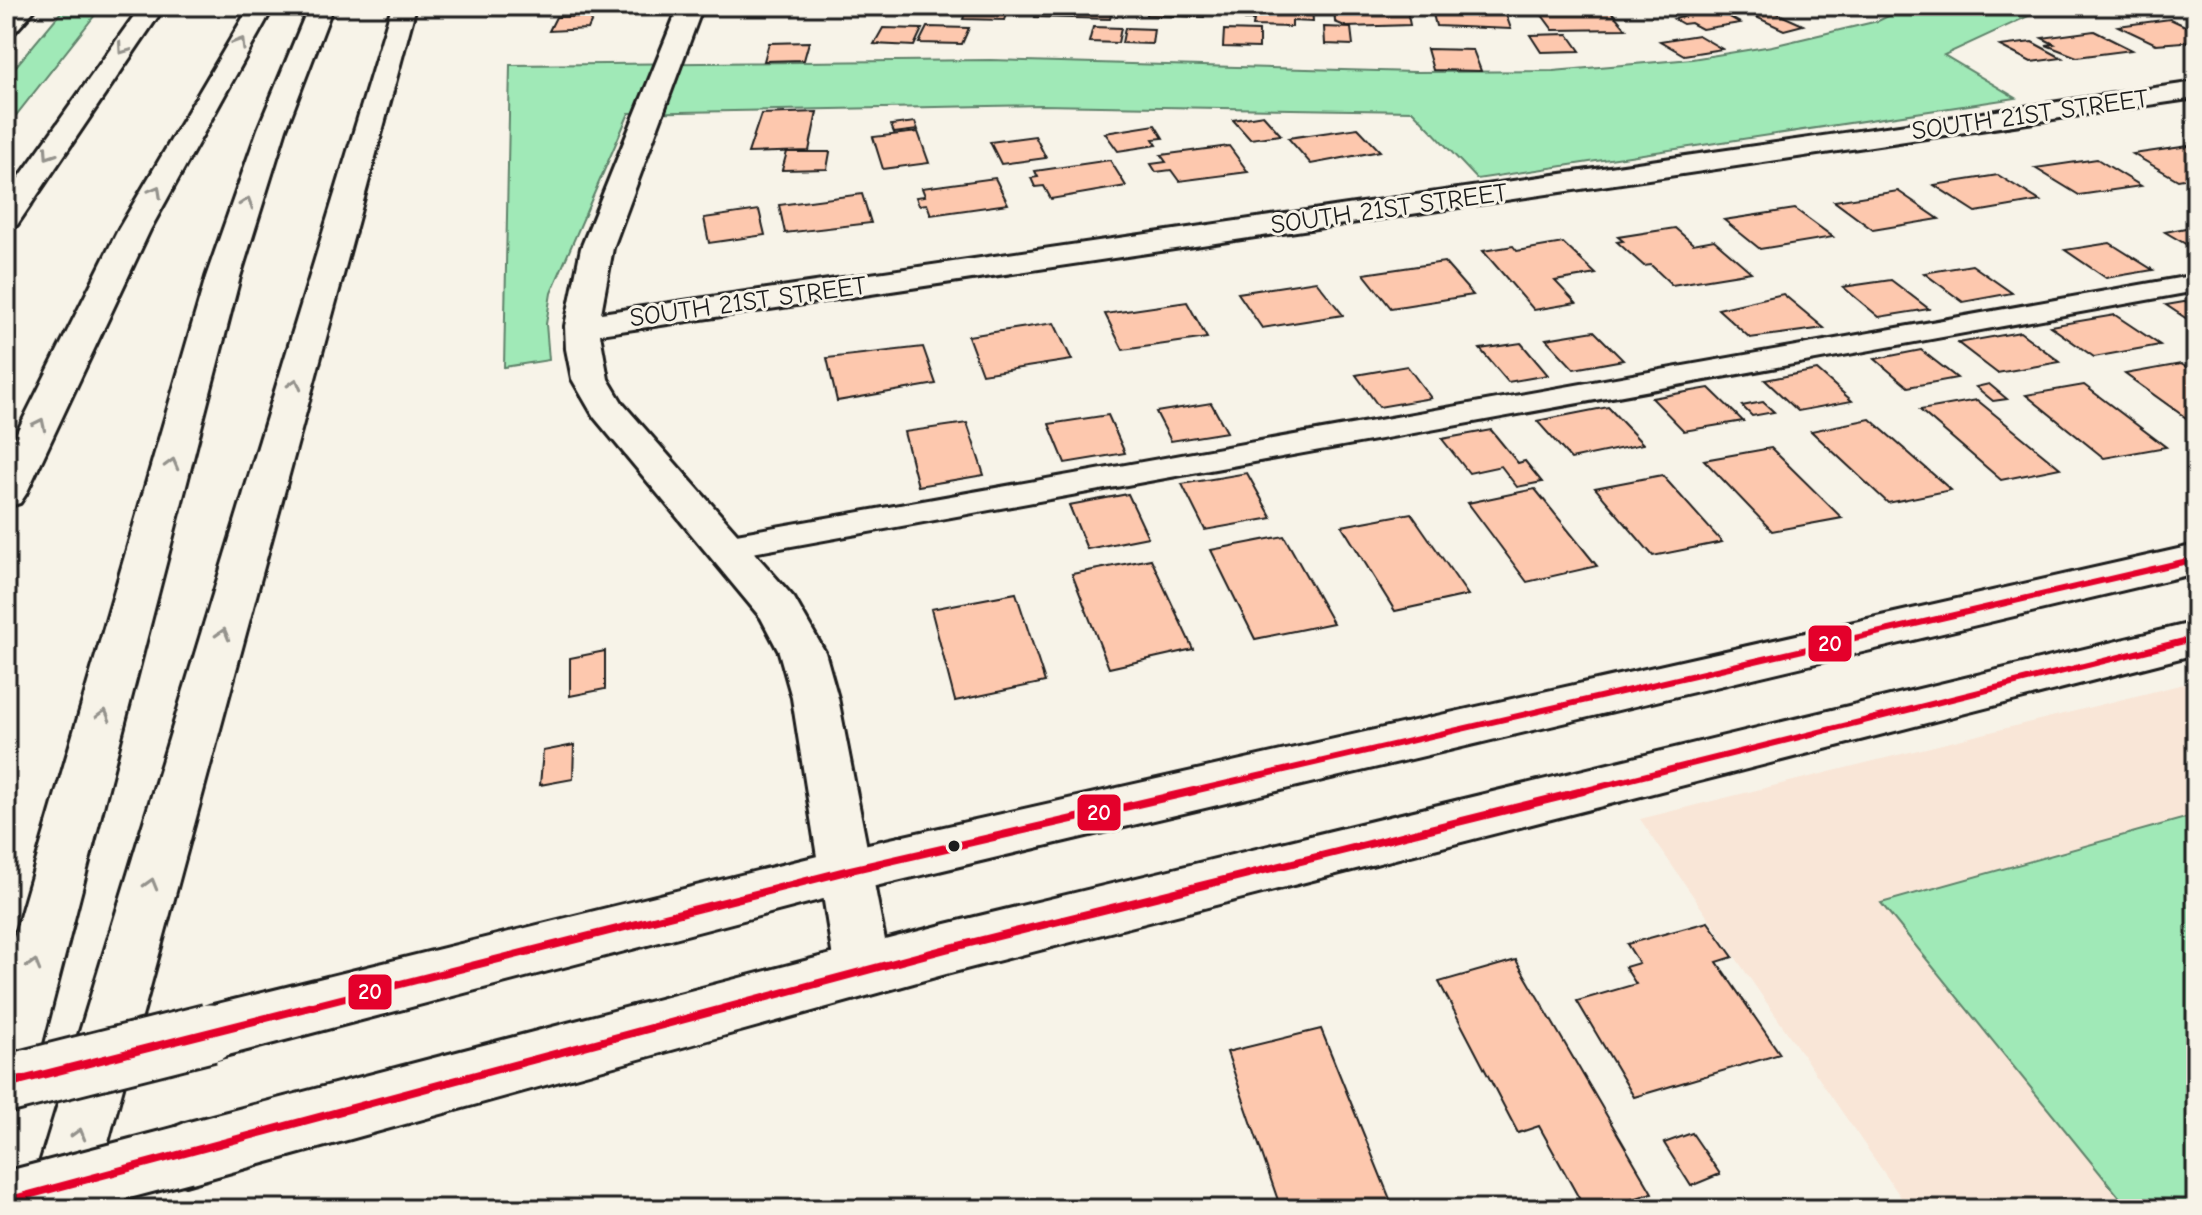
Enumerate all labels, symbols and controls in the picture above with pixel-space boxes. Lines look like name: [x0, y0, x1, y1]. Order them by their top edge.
one-way arrow: [231, 37, 246, 52]
one-way arrow: [118, 40, 133, 54]
street label: SOUTH 21ST STREET: [1910, 83, 2151, 146]
one-way arrow: [44, 146, 59, 160]
street label: SOUTH 21ST STREET: [1269, 177, 1510, 240]
one-way arrow: [146, 185, 162, 200]
one-way arrow: [238, 197, 254, 211]
street label: SOUTH 21ST STREET: [628, 270, 869, 333]
one-way arrow: [286, 378, 302, 392]
one-way arrow: [30, 417, 46, 432]
one-way arrow: [163, 457, 179, 471]
line badge: 20: [1807, 624, 1853, 663]
one-way arrow: [214, 628, 230, 642]
text: 20: [1818, 631, 1842, 657]
one-way arrow: [94, 708, 111, 722]
line badge: 20: [1076, 793, 1122, 832]
text: 20: [1087, 800, 1111, 826]
unlabelled marker: [946, 838, 962, 854]
one-way arrow: [142, 878, 158, 892]
one-way arrow: [25, 959, 42, 973]
line badge: 20: [347, 973, 393, 1011]
text: 20: [358, 979, 382, 1005]
one-way arrow: [70, 1128, 87, 1141]

